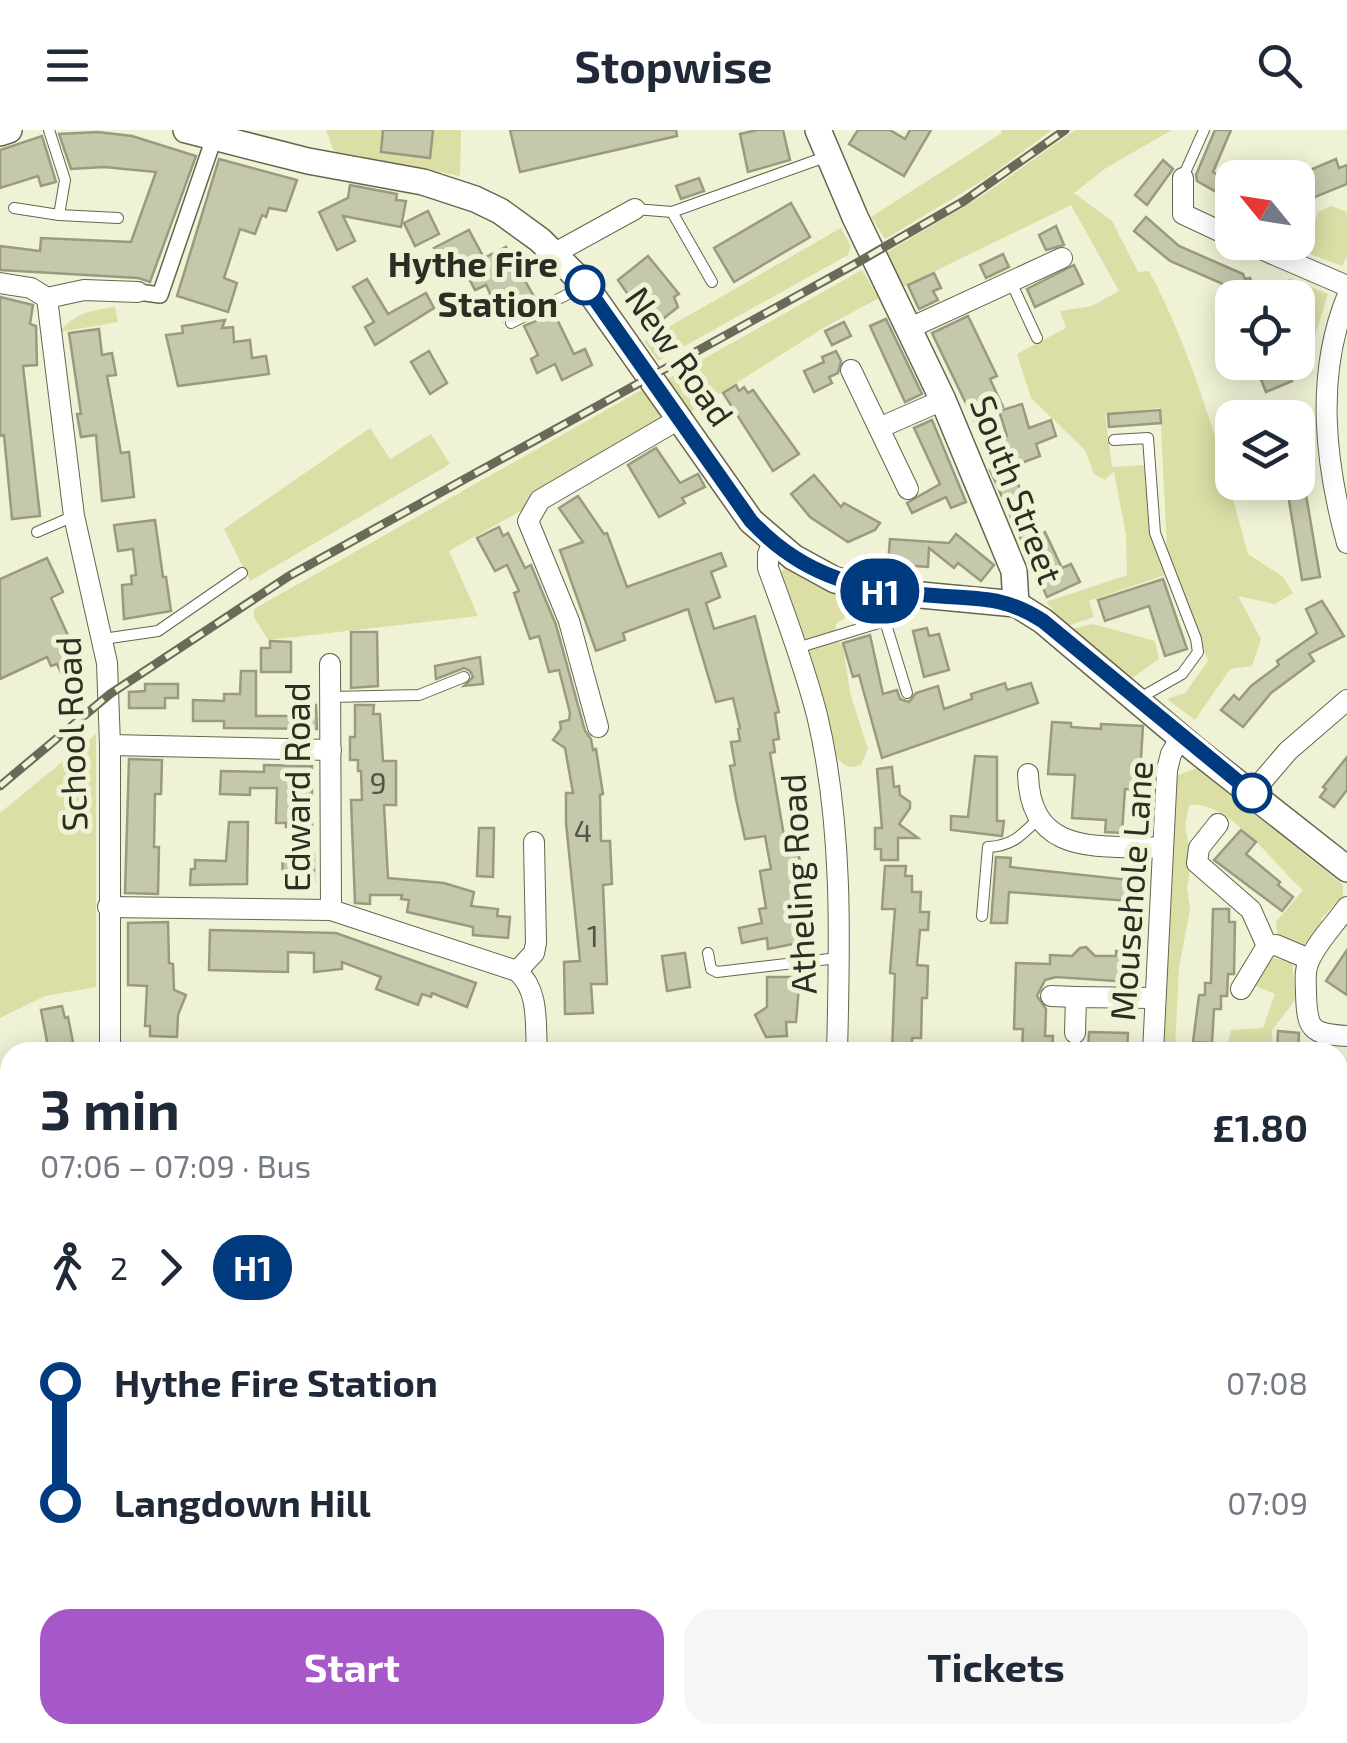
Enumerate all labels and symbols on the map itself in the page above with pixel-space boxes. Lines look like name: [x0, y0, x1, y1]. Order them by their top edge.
north arrow: [1215, 160, 1315, 260]
place label: Hythe Fire Station: [388, 242, 558, 324]
marker: Hythe Fire Station: [566, 266, 604, 304]
street label: New Road: [618, 278, 744, 433]
street label: South Street: [963, 389, 1073, 589]
line badge: H1: [835, 558, 925, 624]
street label: School Road: [46, 636, 94, 832]
street label: Edward Road: [275, 682, 317, 892]
street label: Mousehole Lane: [1100, 759, 1160, 1022]
house number: 9: [369, 764, 387, 800]
street label: Atheling Road: [770, 773, 824, 996]
unlabelled marker: [1233, 774, 1271, 812]
house number: 4: [574, 812, 592, 848]
house number: 1: [587, 917, 599, 953]

